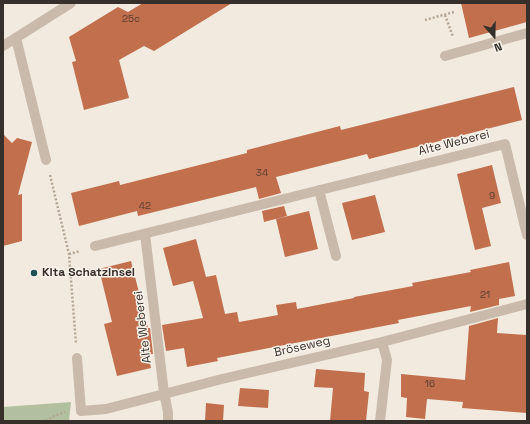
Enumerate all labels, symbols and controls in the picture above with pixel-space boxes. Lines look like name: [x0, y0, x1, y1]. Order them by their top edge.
house number: 25c: [122, 13, 140, 25]
north arrow: [474, 16, 514, 56]
text: N: [492, 39, 504, 55]
street label: Alte Weberei: [417, 127, 491, 159]
house number: 34: [256, 167, 268, 179]
house number: 9: [489, 190, 495, 202]
house number: 42: [139, 200, 151, 212]
place label: Kita Schatzinsel: [42, 266, 135, 280]
marker: Kita Schatzinsel: [29, 268, 39, 278]
house number: 21: [480, 289, 490, 301]
street label: Alte Weberei: [131, 290, 155, 364]
street label: Bröseweg: [272, 334, 332, 360]
house number: 16: [425, 378, 435, 390]

